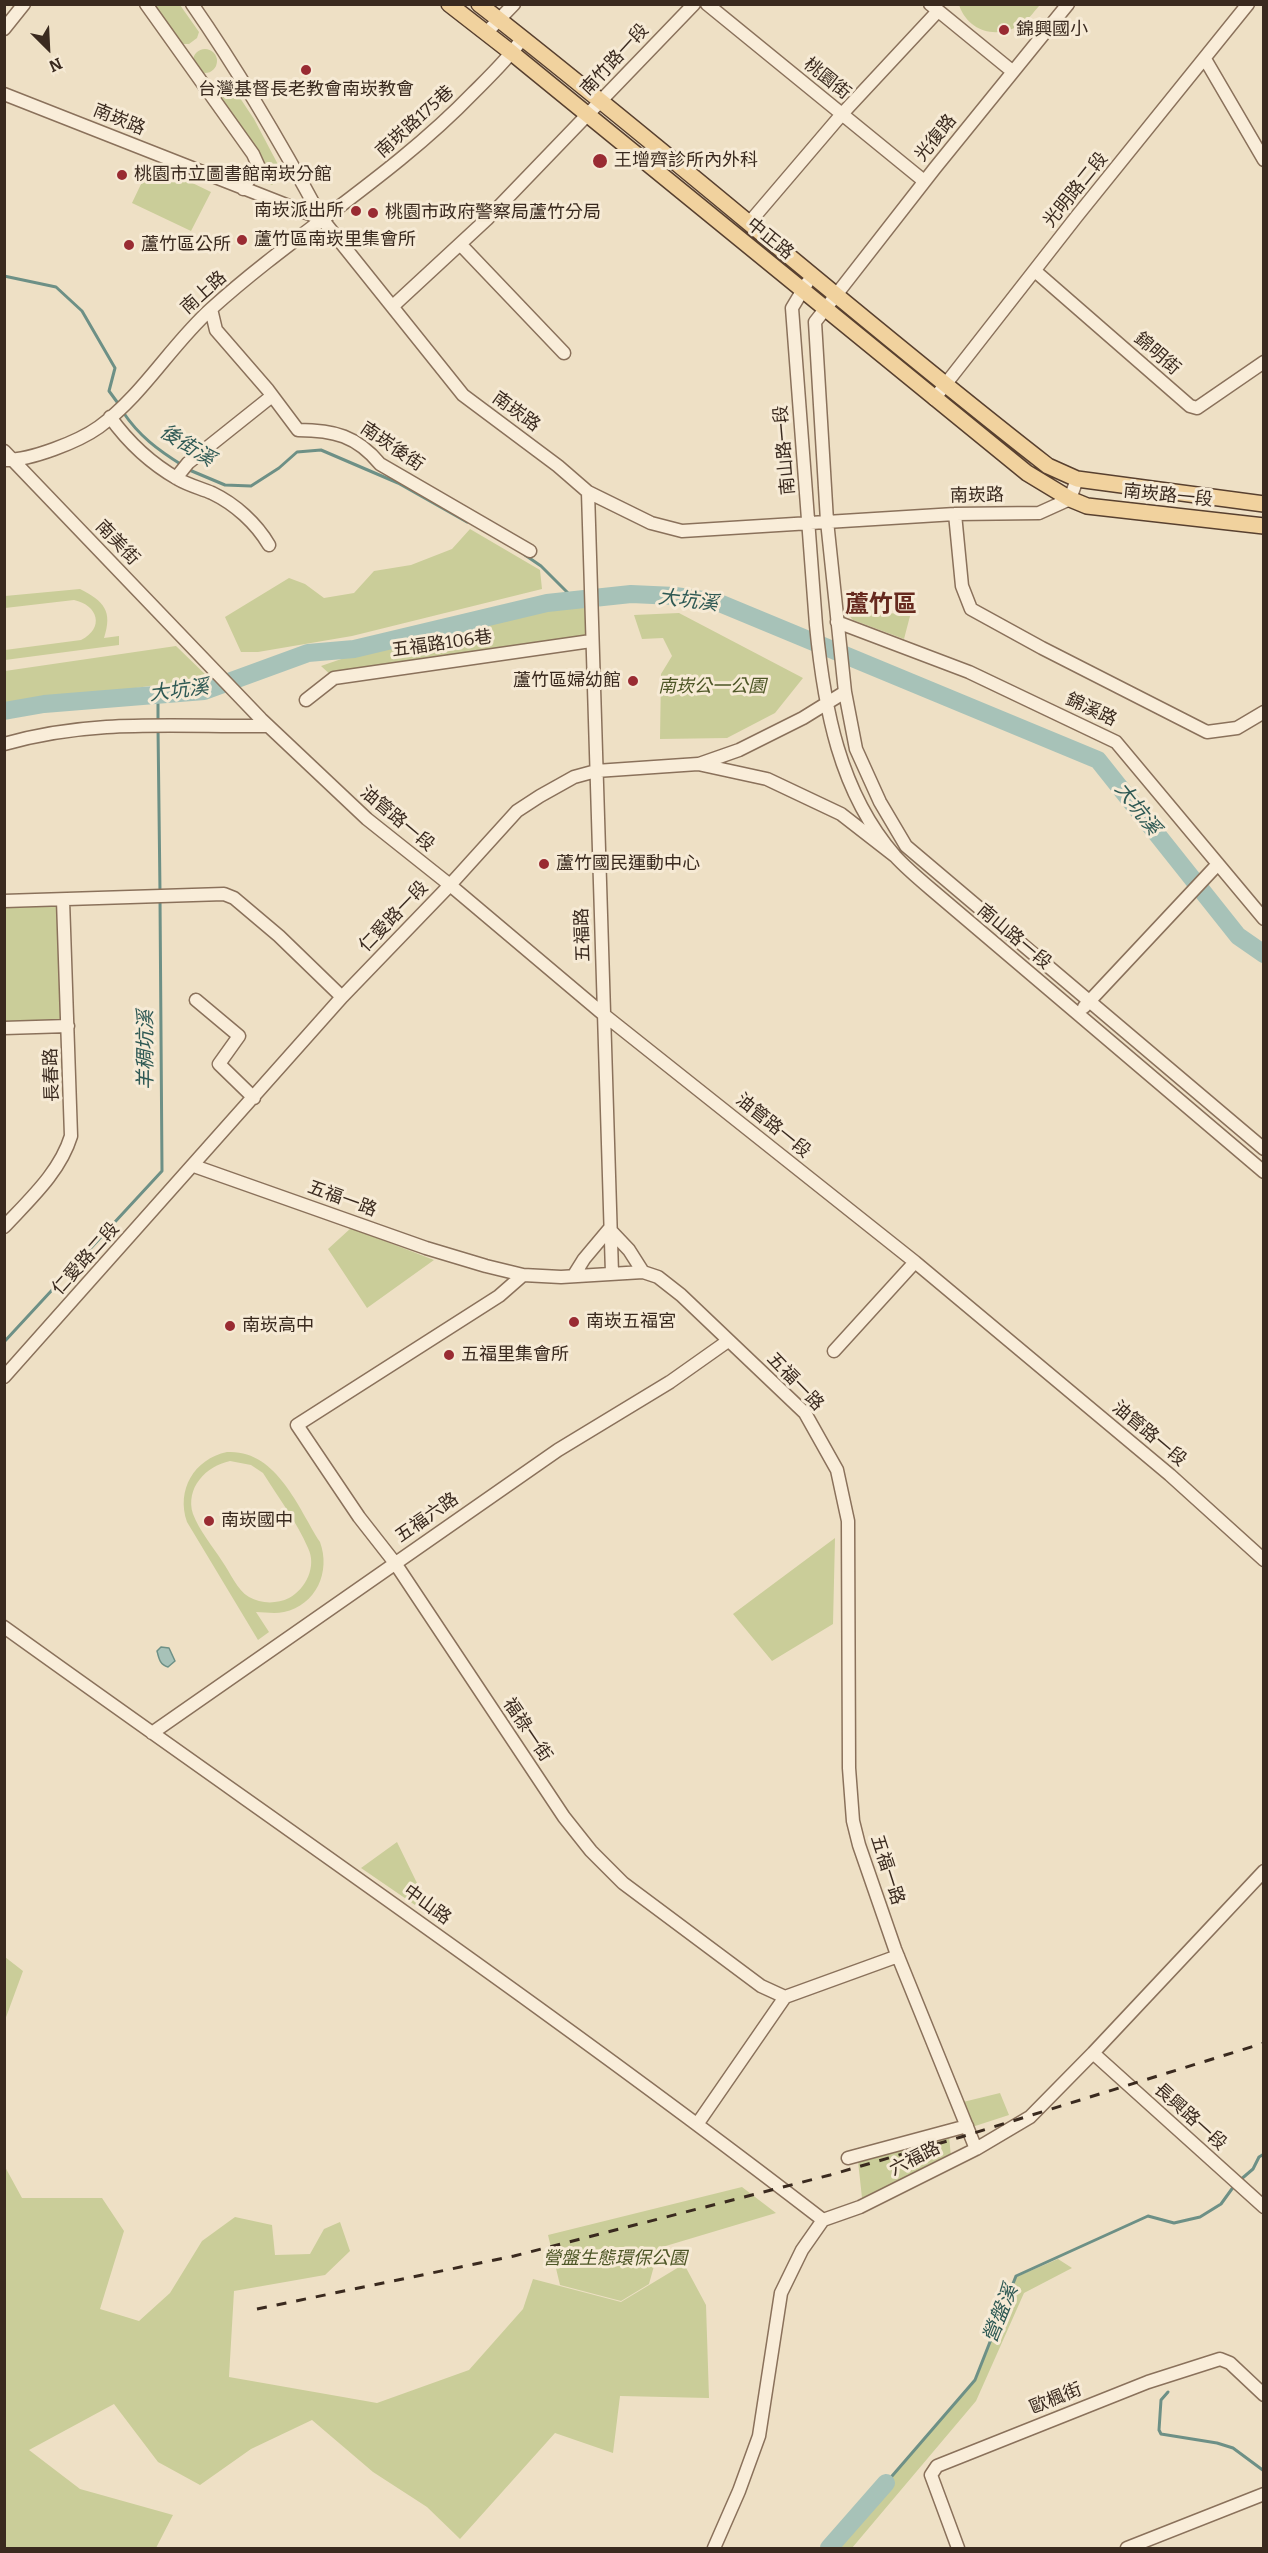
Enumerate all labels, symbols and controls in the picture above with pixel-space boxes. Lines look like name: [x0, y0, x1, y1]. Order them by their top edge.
north arrow: [18, 18, 78, 78]
place label: 錦興國小: [1016, 19, 1088, 41]
street label: 南竹路一段: [576, 20, 654, 100]
marker: 錦興國小: [997, 23, 1011, 37]
text: N: [46, 54, 65, 76]
street label: 桃園街: [799, 54, 855, 104]
marker: 台灣基督長老教會南崁教會: [299, 63, 313, 77]
place label: 台灣基督長老教會南崁教會: [198, 79, 414, 101]
street label: 南崁路175巷: [372, 81, 458, 163]
street label: 南崁路: [90, 100, 148, 140]
street label: 光復路: [911, 110, 961, 166]
street label: 光明路二段: [1039, 148, 1113, 232]
place label: 王增齊診所內外科: [614, 150, 758, 172]
marker: 王增齊診所內外科: [591, 152, 609, 170]
place label: 桃園市立圖書館南崁分館: [134, 164, 332, 186]
marker: 桃園市立圖書館南崁分館: [115, 168, 129, 182]
place label: 南崁派出所: [254, 200, 344, 222]
place label: 桃園市政府警察局蘆竹分局: [385, 202, 601, 224]
marker: 南崁派出所: [349, 204, 363, 218]
marker: 桃園市政府警察局蘆竹分局: [366, 206, 380, 220]
street label: 中正路: [742, 214, 798, 264]
place label: 蘆竹區南崁里集會所: [254, 229, 416, 251]
marker: 蘆竹區南崁里集會所: [235, 233, 249, 247]
place label: 蘆竹區公所: [141, 234, 231, 256]
marker: 蘆竹區公所: [122, 238, 136, 252]
street label: 南上路: [177, 267, 231, 319]
street label: 錦明街: [1130, 328, 1184, 380]
street label: 南崁路: [488, 387, 544, 437]
street label: 南山路一段: [770, 404, 800, 496]
street label: 南崁後街: [356, 418, 428, 476]
water label: 後街溪: [155, 420, 219, 472]
street label: 南崁路一段: [1122, 481, 1214, 511]
street label: 南崁路: [950, 485, 1004, 507]
street label: 南美街: [90, 516, 144, 570]
water label: 大坑溪: [657, 585, 719, 617]
district label: 蘆竹區: [845, 591, 917, 619]
street label: 五福路106巷: [390, 626, 494, 662]
place label: 蘆竹區婦幼館: [513, 670, 621, 692]
marker: 蘆竹區婦幼館: [626, 674, 640, 688]
water label: 大坑溪: [148, 675, 210, 707]
park label: 南崁公一公園: [658, 676, 766, 698]
street label: 錦溪路: [1062, 689, 1120, 731]
water label: 大坑溪: [1109, 778, 1165, 840]
street label: 油管路一段: [356, 782, 438, 856]
place label: 蘆竹國民運動中心: [556, 853, 700, 875]
marker: 蘆竹國民運動中心: [537, 857, 551, 871]
street label: 仁愛路一段: [355, 877, 433, 957]
street label: 南山路一段: [973, 900, 1055, 974]
street label: 五福路: [571, 908, 595, 962]
water label: 羊稠坑溪: [134, 1010, 158, 1090]
street label: 長春路: [40, 1048, 64, 1102]
street label: 油管路一段: [731, 1089, 815, 1163]
street label: 五福一路: [304, 1177, 380, 1221]
street label: 仁愛路二段: [48, 1218, 124, 1300]
place label: 南崁五福宮: [586, 1311, 676, 1333]
place label: 南崁高中: [242, 1315, 314, 1337]
marker: 南崁五福宮: [567, 1315, 581, 1329]
marker: 南崁高中: [223, 1319, 237, 1333]
place label: 五福里集會所: [461, 1344, 569, 1366]
marker: 五福里集會所: [442, 1348, 456, 1362]
street label: 五福一路: [762, 1349, 828, 1415]
street label: 油管路一段: [1108, 1397, 1190, 1471]
street label: 五福六路: [391, 1489, 463, 1547]
place label: 南崁國中: [221, 1510, 293, 1532]
marker: 南崁國中: [202, 1514, 216, 1528]
street label: 福祿一街: [498, 1694, 556, 1766]
street label: 五福一路: [866, 1832, 908, 1908]
street label: 中山路: [399, 1880, 455, 1930]
street label: 長興路一段: [1149, 2079, 1231, 2155]
street label: 六福路: [886, 2137, 944, 2181]
park label: 營盤生態環保公園: [543, 2248, 687, 2270]
water label: 營盤溪: [979, 2282, 1023, 2346]
street label: 歐楓街: [1027, 2379, 1085, 2419]

